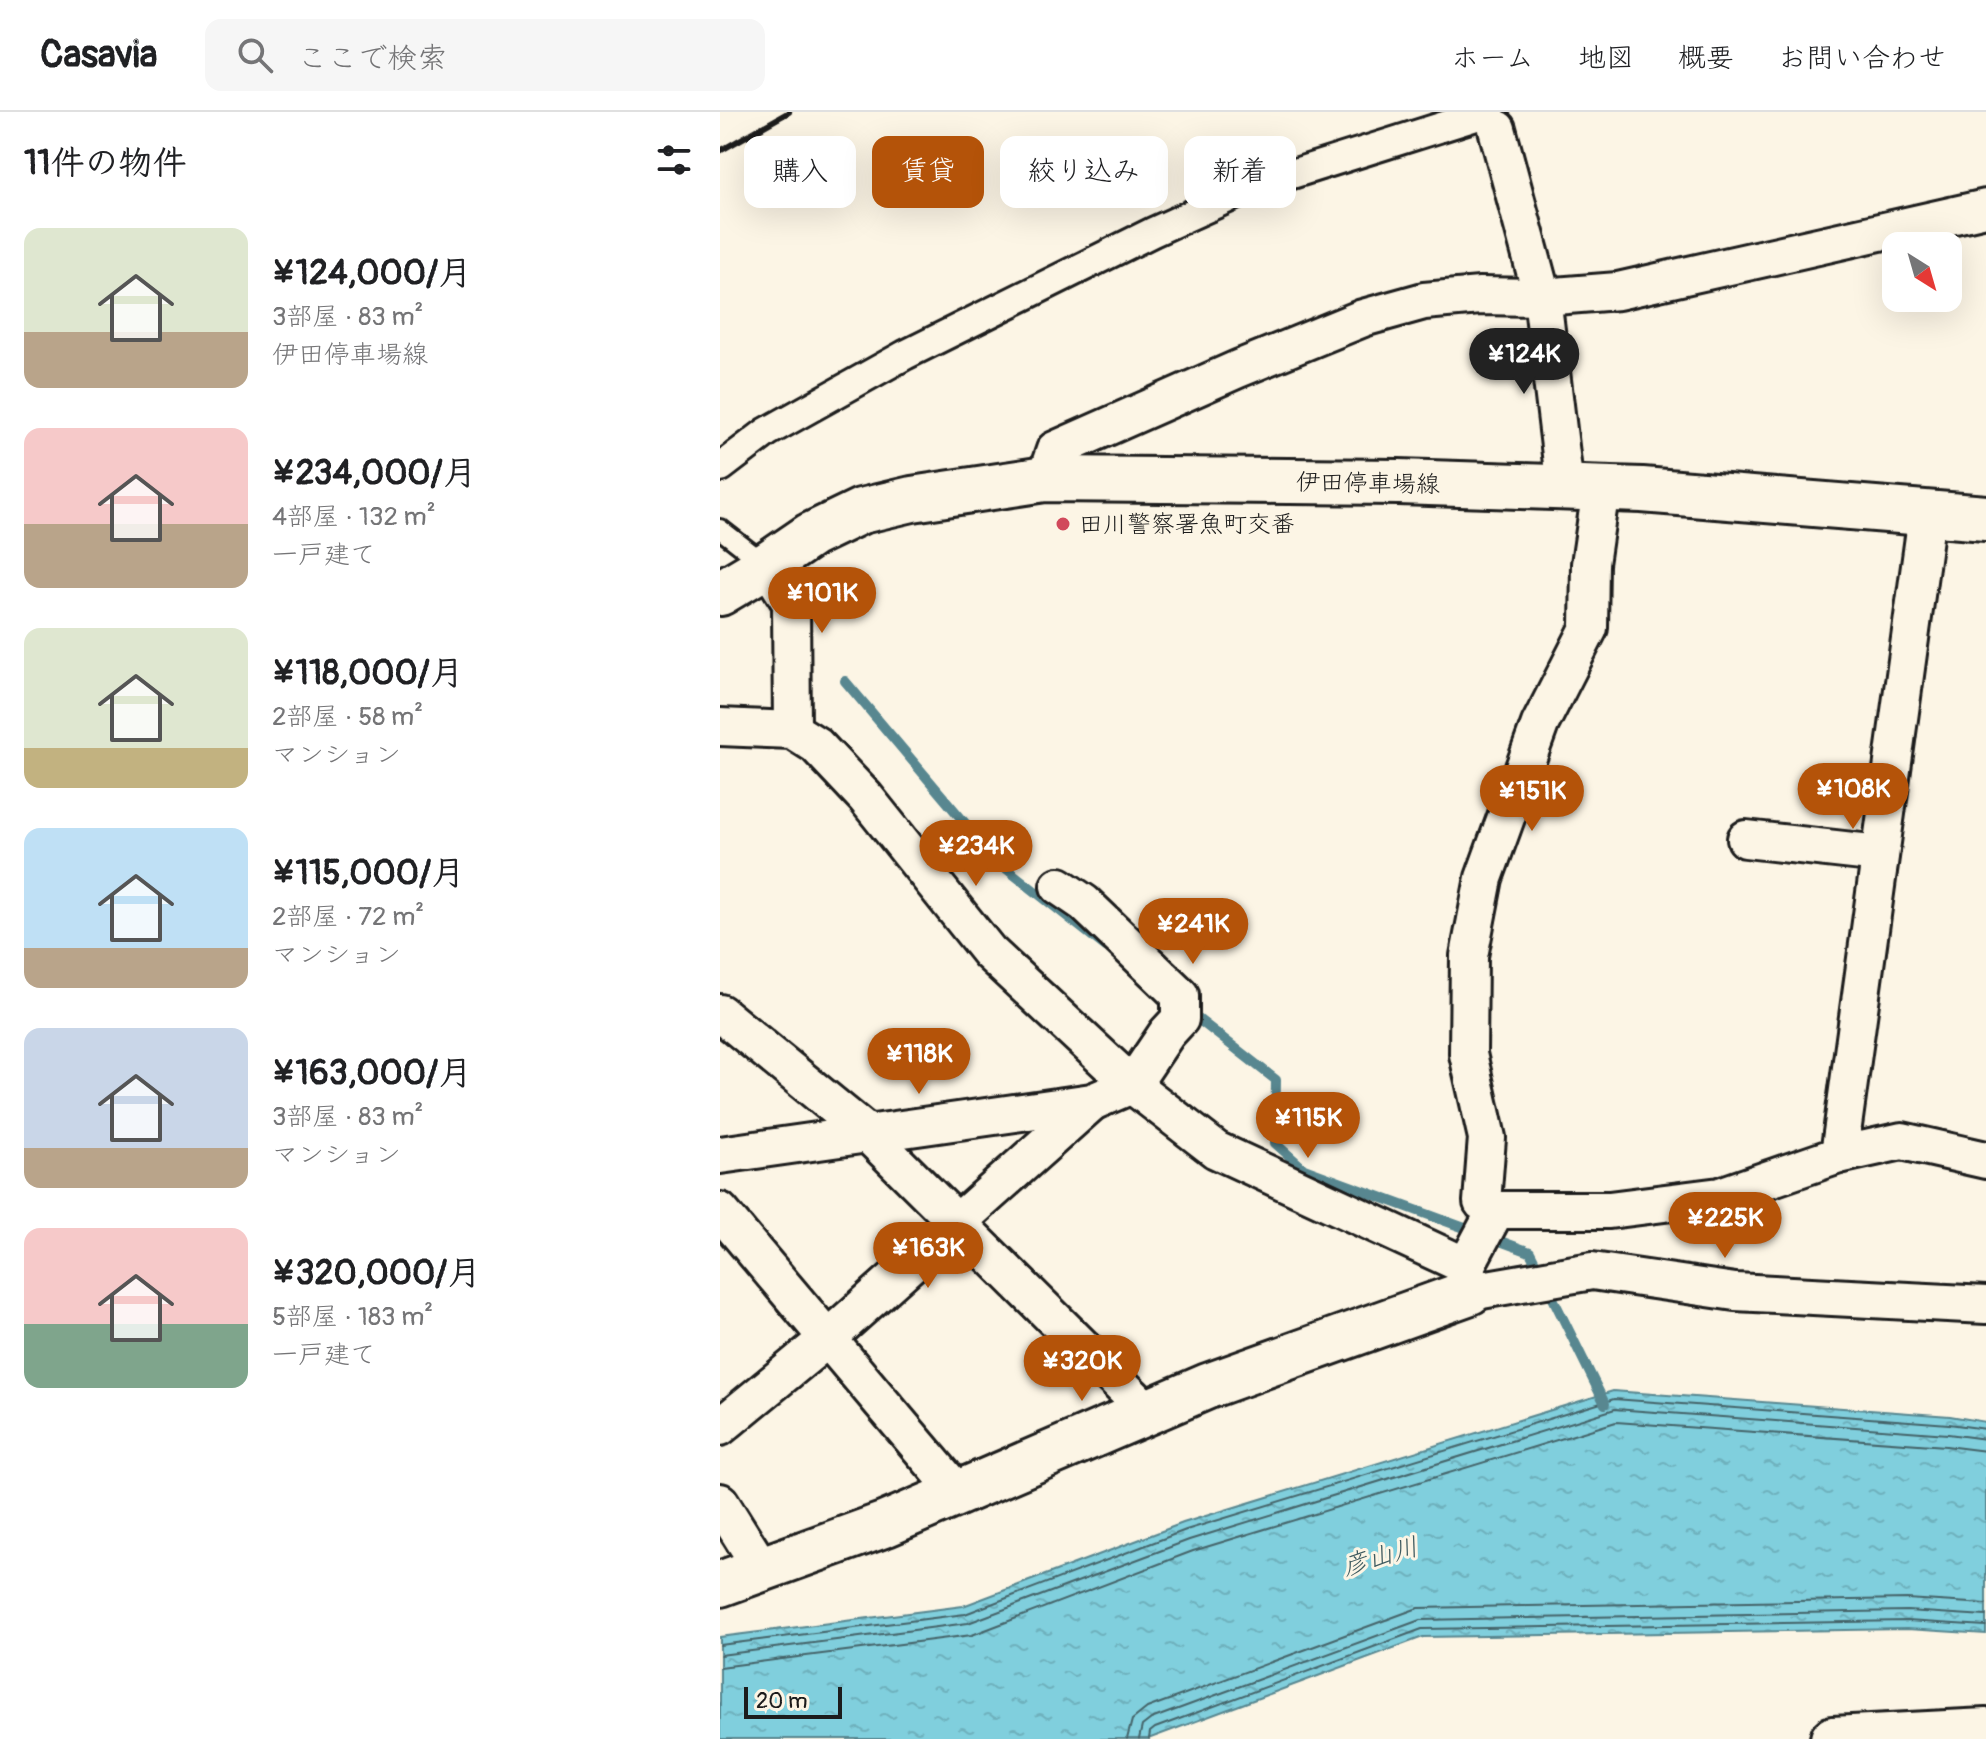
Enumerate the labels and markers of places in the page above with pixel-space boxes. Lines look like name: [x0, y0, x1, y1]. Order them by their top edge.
pin: ¥124K: [1468, 328, 1580, 396]
place label: 田川警察署魚町交番: [1079, 510, 1295, 539]
marker: 田川警察署魚町交番: [1054, 515, 1072, 533]
pin: ¥101K: [766, 567, 878, 635]
pin: ¥108K: [1797, 763, 1909, 831]
pin: ¥151K: [1476, 765, 1588, 833]
pin: ¥234K: [920, 820, 1032, 888]
pin: ¥241K: [1137, 898, 1249, 966]
pin: ¥118K: [863, 1028, 975, 1096]
pin: ¥115K: [1252, 1092, 1364, 1160]
pin: ¥225K: [1669, 1192, 1781, 1260]
pin: ¥163K: [872, 1222, 984, 1290]
pin: ¥320K: [1026, 1335, 1138, 1403]

